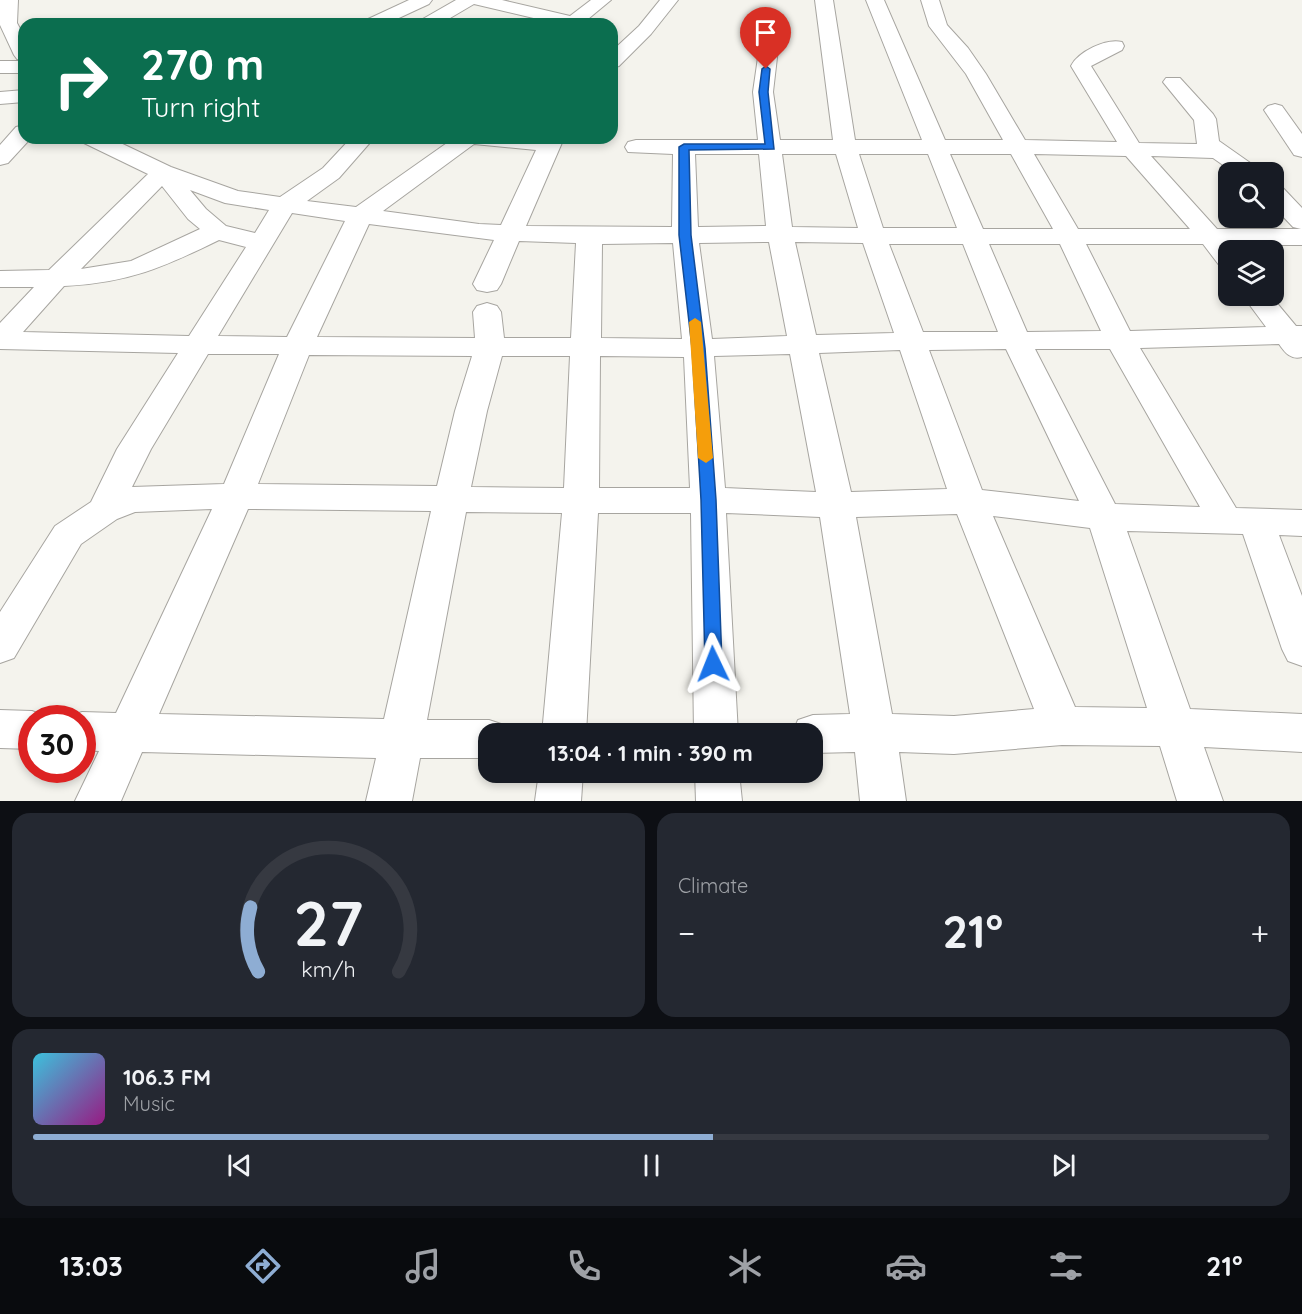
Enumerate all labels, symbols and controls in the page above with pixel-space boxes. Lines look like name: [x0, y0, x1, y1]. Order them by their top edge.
pin: [740, 7, 791, 69]
icon: arrive: [749, 16, 782, 49]
text: 270 m: [141, 38, 264, 91]
icon: right: [42, 42, 120, 120]
text: Turn right: [141, 90, 260, 124]
map controls: [1218, 162, 1284, 306]
button: search: [1218, 162, 1284, 228]
button: layers: [1218, 240, 1284, 306]
position arrow: [681, 632, 745, 696]
speed limit sign: 30: [18, 705, 96, 783]
text: 13:04 · 1 min · 390 m: [548, 739, 753, 767]
text: Climate: [678, 873, 748, 898]
text: 27: [294, 884, 363, 962]
text: 21°: [942, 903, 1003, 959]
text: −: [678, 912, 695, 953]
text: +: [1250, 912, 1269, 953]
text: km/h: [301, 956, 356, 982]
text: 106.3 FM: [123, 1063, 211, 1091]
text: Music: [123, 1091, 175, 1116]
icon: previous: [223, 1149, 256, 1182]
icon: pause: [635, 1149, 668, 1182]
icon: next: [1047, 1149, 1080, 1182]
icon: directions: [242, 1245, 284, 1287]
icon: music: [402, 1245, 444, 1287]
icon: phone: [563, 1245, 605, 1287]
icon: climate: [724, 1245, 766, 1287]
icon: car: [885, 1245, 927, 1287]
icon: filters: [1045, 1245, 1087, 1287]
text: 13:03: [59, 1249, 123, 1283]
text: 21°: [1206, 1249, 1243, 1283]

